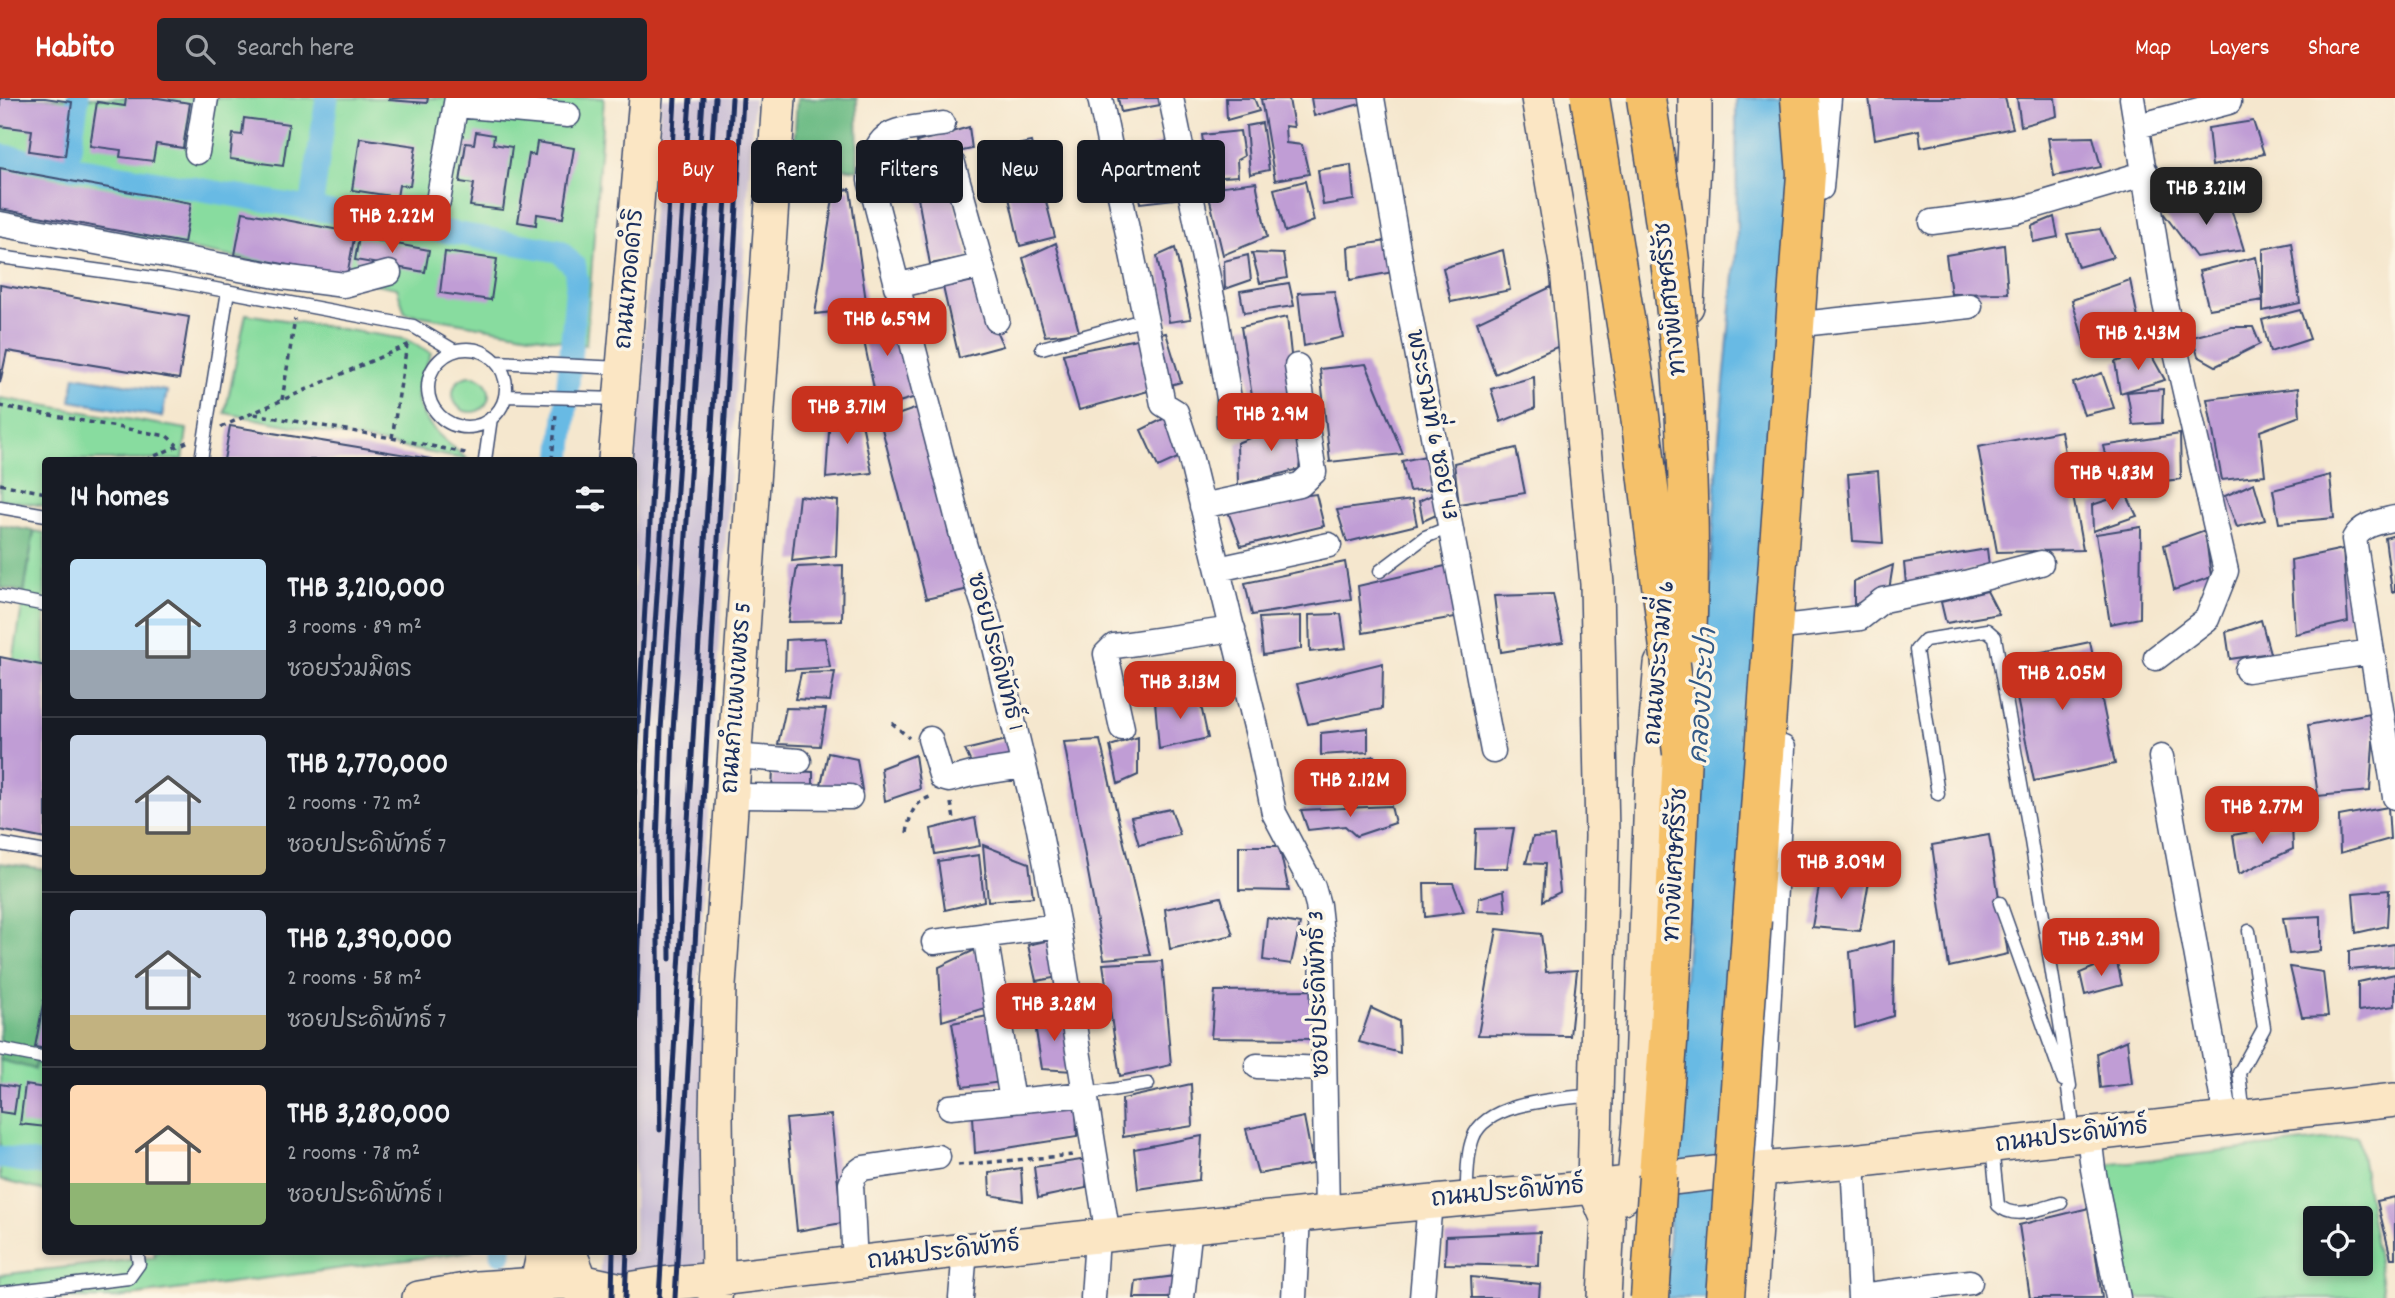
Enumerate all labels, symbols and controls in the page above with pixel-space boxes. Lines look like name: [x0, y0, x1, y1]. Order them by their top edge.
search box: [157, 18, 647, 81]
text: Habito: [35, 26, 115, 73]
icon: search: [181, 30, 219, 68]
text: Search here: [237, 31, 354, 68]
text: Map: [2135, 32, 2171, 66]
text: Layers: [2209, 32, 2270, 66]
text: Share: [2308, 32, 2360, 66]
chip: Buy: [658, 140, 737, 203]
chip: Rent: [751, 140, 842, 203]
chip: Filters: [856, 140, 963, 203]
chip: New: [977, 140, 1063, 203]
chip: Apartment: [1077, 140, 1225, 203]
pin: THB 3.21M: [2126, 167, 2286, 227]
text: THB 3.21M: [2166, 173, 2246, 206]
pin: THB 2.22M: [312, 195, 472, 255]
text: THB 2.22M: [350, 201, 434, 234]
street label: ถนนเทอดดำริ: [606, 207, 654, 351]
street label: ทางพิเศษศรีรัช: [1646, 220, 1697, 378]
pin: THB 6.59M: [807, 299, 967, 358]
text: THB 6.59M: [844, 304, 930, 337]
pin: THB 2.43M: [2058, 313, 2218, 372]
text: THB 2.43M: [2096, 318, 2180, 351]
street label: พระรามที่ 6 ซอย 43: [1396, 325, 1474, 523]
pin: THB 3.71M: [767, 386, 927, 446]
text: THB 3.71M: [808, 392, 886, 425]
pin: THB 2.9M: [1199, 394, 1343, 453]
text: THB 2.9M: [1233, 399, 1309, 432]
pin: THB 4.83M: [2032, 452, 2192, 512]
text: THB 4.83M: [2070, 458, 2154, 491]
text: 14 homes: [70, 478, 169, 521]
icon: filters: [571, 480, 609, 518]
text: THB 3,210,000: [287, 569, 445, 612]
street label: ซอยประดิพัทธ์ 1: [957, 569, 1033, 735]
street label: ถนนพระรามที่ 6: [1629, 579, 1685, 747]
icon: home: [126, 587, 210, 671]
street label: ถนนกำแพงเพชร 5: [712, 601, 762, 795]
text: 3 rooms · 89 m²: [287, 612, 422, 645]
water label: คลองประปา: [1682, 625, 1728, 765]
pin: THB 2.05M: [1982, 652, 2142, 712]
text: ซอยร่วมมิตร: [287, 655, 412, 688]
text: THB 2.05M: [2018, 658, 2106, 691]
pin: THB 3.13M: [1100, 662, 1260, 721]
text: THB 3.13M: [1140, 667, 1220, 700]
text: THB 2,770,000: [287, 745, 448, 788]
pin: THB 2.12M: [1270, 760, 1430, 819]
icon: home: [126, 763, 210, 847]
text: THB 2.12M: [1310, 765, 1390, 798]
pin: THB 2.77M: [2182, 786, 2342, 846]
street label: ทางพิเศษศรีรัช: [1655, 787, 1698, 943]
text: 2 rooms · 72 m²: [287, 788, 421, 821]
text: THB 2.77M: [2221, 792, 2303, 825]
text: ซอยประดิพัทธ์ 7: [287, 831, 446, 864]
pin: THB 3.09M: [1761, 842, 1921, 901]
text: THB 3.09M: [1797, 847, 1885, 880]
street label: ซอยประดิพัทธ์ 3: [1298, 910, 1340, 1078]
pin: THB 2.39M: [2021, 918, 2181, 978]
text: THB 2,390,000: [287, 920, 452, 963]
text: THB 2.39M: [2058, 924, 2144, 957]
icon: home: [126, 938, 210, 1022]
text: 2 rooms · 58 m²: [287, 963, 422, 996]
pin: THB 3.28M: [974, 984, 1134, 1043]
text: THB 3.28M: [1012, 989, 1096, 1022]
text: ซอยประดิพัทธ์ 7: [287, 1006, 446, 1039]
text: THB 3,280,000: [287, 1095, 451, 1138]
street label: ถนนประดิพัทธ์: [1993, 1109, 2151, 1163]
icon: home: [126, 1113, 210, 1197]
text: 2 rooms · 78 m²: [287, 1138, 420, 1171]
street label: ถนนประดิพัทธ์: [1430, 1168, 1586, 1218]
text: ซอยประดิพัทธ์ 1: [287, 1181, 443, 1214]
map controls: [2303, 1206, 2373, 1276]
button: locate: [2303, 1206, 2373, 1276]
street label: ถนนประดิพัทธ์: [865, 1226, 1023, 1280]

